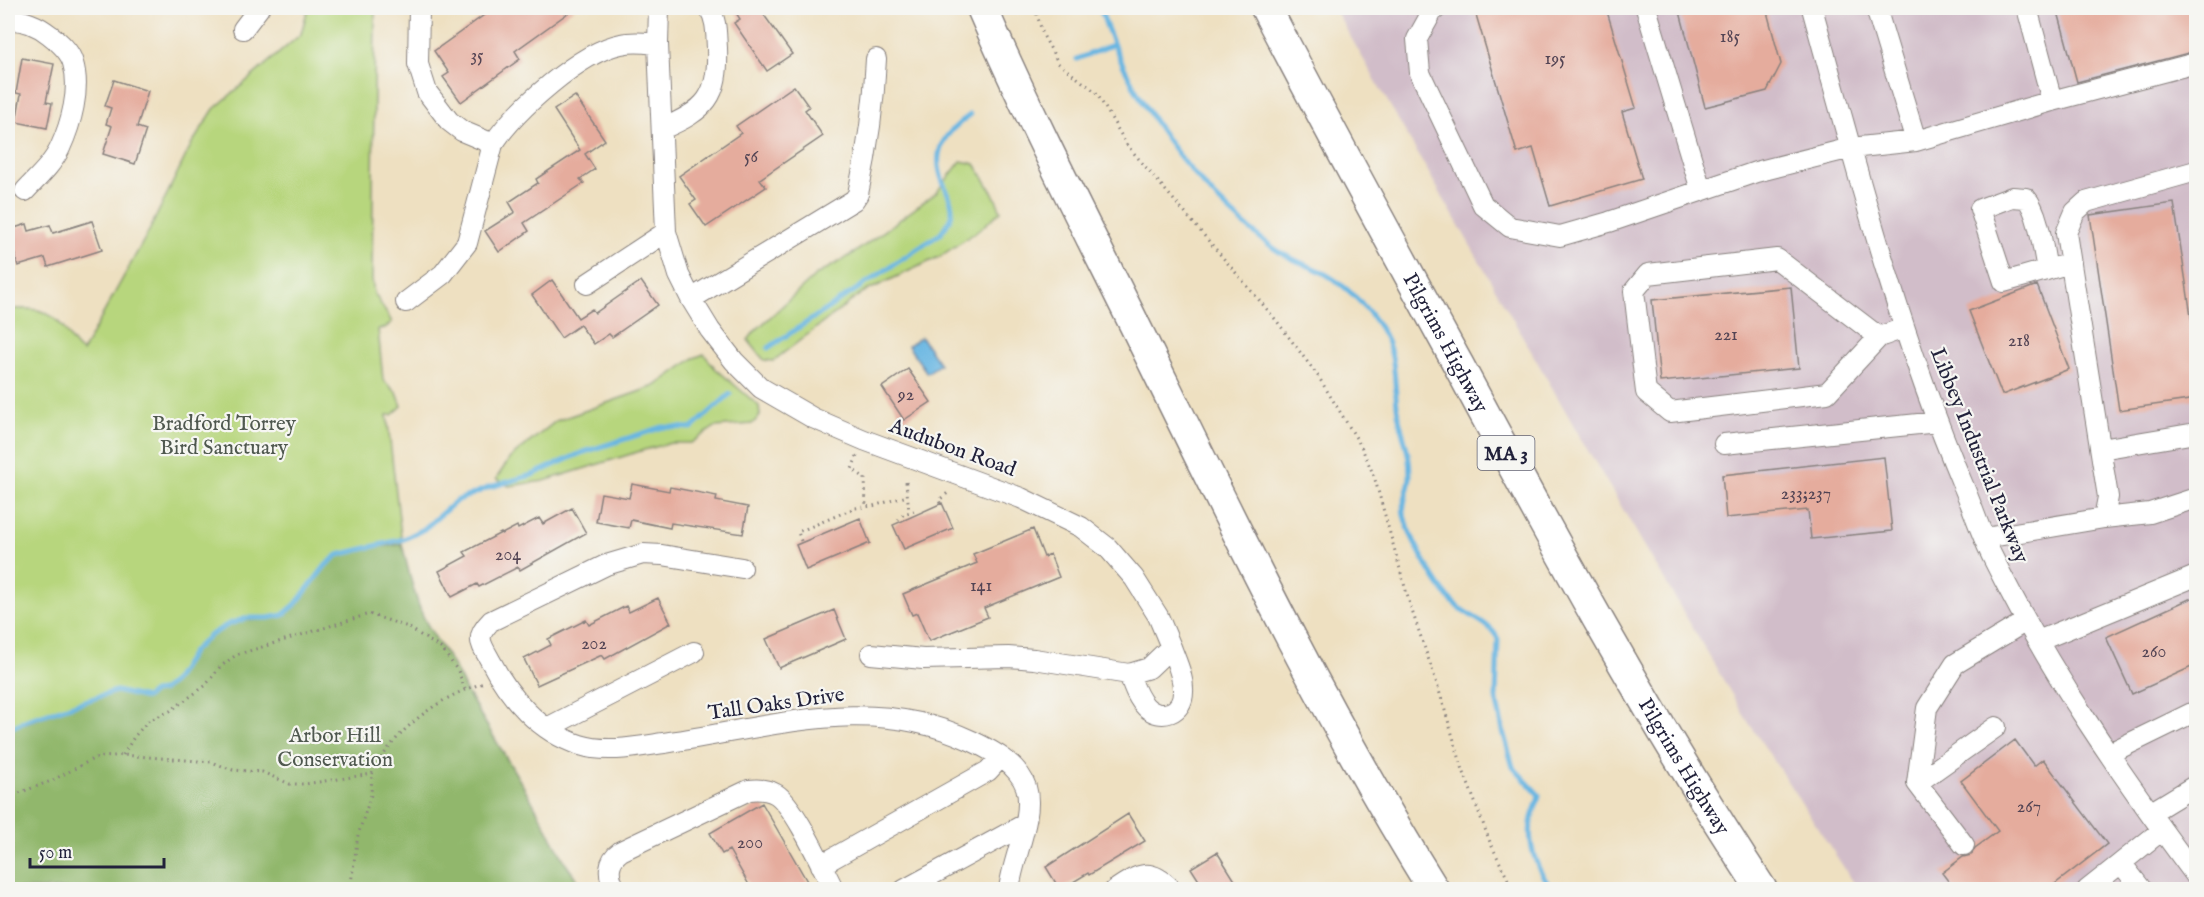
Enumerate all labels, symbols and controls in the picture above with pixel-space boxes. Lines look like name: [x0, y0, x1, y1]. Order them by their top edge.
house number: 185: [1720, 26, 1741, 49]
house number: 35: [470, 45, 484, 68]
house number: 195: [1544, 48, 1566, 71]
house number: 56: [744, 146, 758, 169]
street label: Pilgrims Highway: [1396, 269, 1494, 419]
house number: 221: [1714, 324, 1738, 347]
house number: 218: [2008, 330, 2030, 353]
street label: Libbey Industrial Parkway: [1923, 344, 2034, 568]
house number: 92: [897, 384, 914, 407]
park label: Bradford Torrey Bird Sanctuary: [152, 411, 297, 462]
street label: Audubon Road: [884, 413, 1020, 484]
road number: MA 3: [1478, 436, 1534, 470]
house number: 233;237: [1781, 483, 1831, 506]
house number: 204: [495, 544, 521, 567]
house number: 141: [970, 575, 992, 598]
house number: 202: [581, 633, 607, 656]
house number: 260: [2142, 641, 2166, 664]
street label: Tall Oaks Drive: [706, 682, 847, 727]
street label: Pilgrims Highway: [1631, 694, 1735, 841]
park label: Arbor Hill Conservation: [277, 723, 393, 774]
house number: 267: [2017, 796, 2041, 819]
scale bar: [30, 831, 164, 869]
house number: 200: [737, 832, 763, 855]
text: 50 m: [39, 842, 72, 865]

